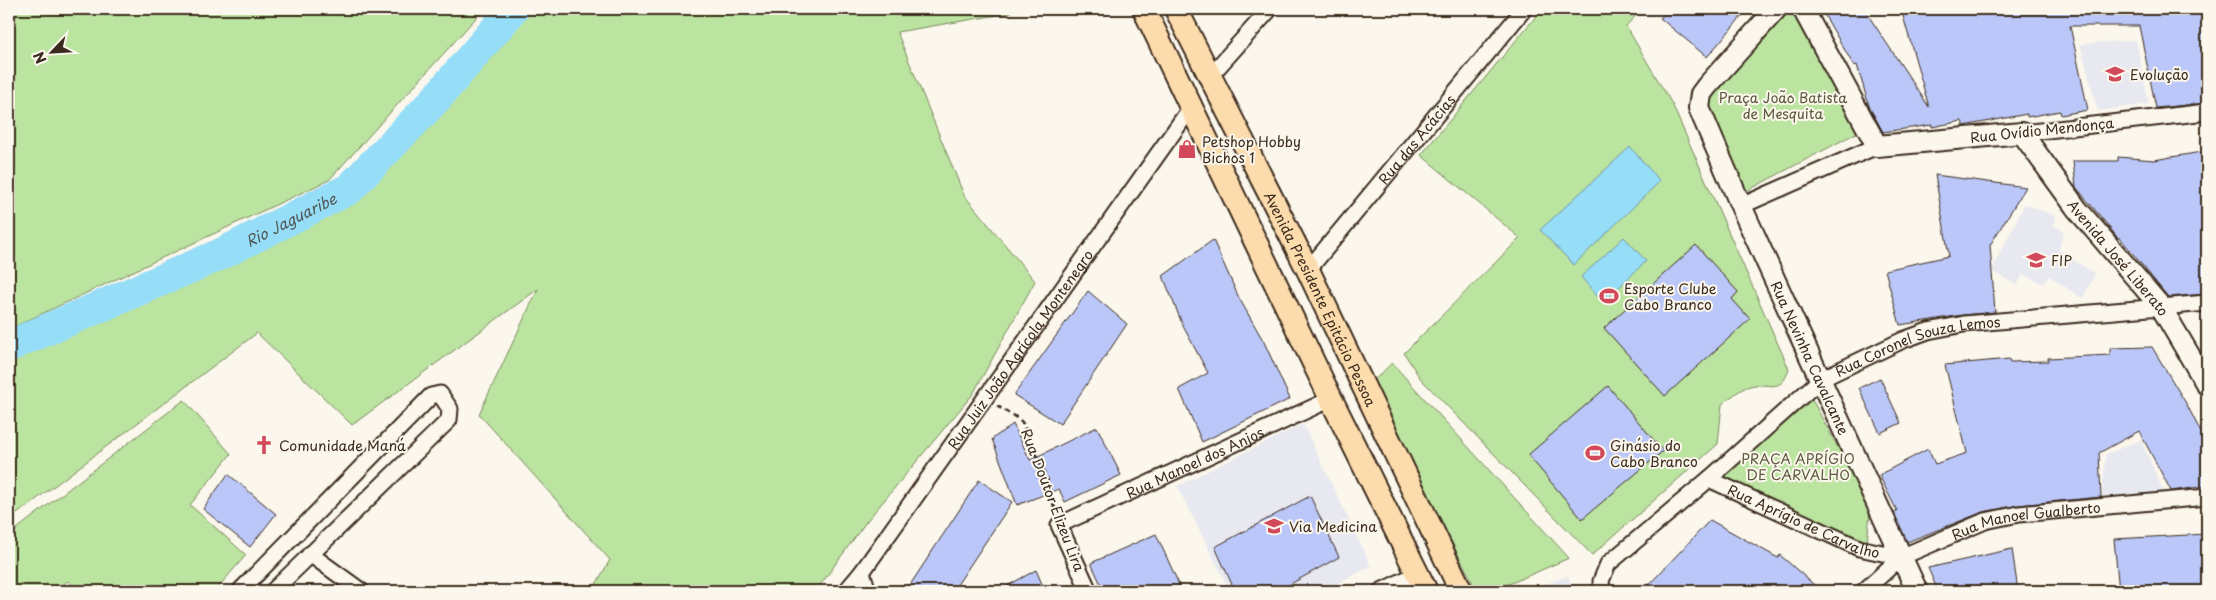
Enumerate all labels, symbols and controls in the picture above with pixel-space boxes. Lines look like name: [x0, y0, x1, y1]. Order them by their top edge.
north arrow: [28, 28, 78, 78]
text: N: [28, 48, 52, 67]
school or university icon: Evolução: [2104, 63, 2126, 85]
place label: Evolução: [2130, 64, 2189, 85]
park label: Praça João Batista de Mesquita: [1719, 87, 1848, 124]
street label: Rua das Acácias: [1373, 90, 1460, 189]
street label: Rua Ovídio Mendonça: [1969, 112, 2115, 148]
place label: Petshop Hobby Bichos 1: [1202, 131, 1301, 168]
shop icon: Petshop Hobby Bichos 1: [1176, 138, 1198, 160]
water label: Rio Jaguaribe: [241, 186, 341, 252]
street label: Avenida Presidente Epitácio Pessoa: [1259, 188, 1382, 410]
street label: Avenida José Liberato: [2063, 195, 2174, 320]
street label: Rua Juiz João Agrícola Montenegro: [942, 245, 1098, 453]
school or university icon: FIP: [2025, 249, 2047, 271]
place label: FIP: [2051, 250, 2072, 271]
street label: Rua Nevinha Cavalcante: [1766, 277, 1855, 438]
place label: Esporte Clube Cabo Branco: [1624, 278, 1717, 315]
sports icon: Esporte Clube Cabo Branco: [1598, 285, 1620, 307]
street label: Rua Coronel Souza Lemos: [1831, 310, 2001, 381]
street label: Rua Manoel dos Anjos: [1122, 421, 1267, 503]
street label: Rua Doutor Elizeu Lira: [1016, 425, 1090, 575]
church icon: Comunidade Maná: [253, 434, 275, 456]
place label: Comunidade Maná: [279, 435, 406, 456]
place label: Ginásio do Cabo Branco: [1610, 435, 1698, 472]
sports icon: Ginásio do Cabo Branco: [1584, 442, 1606, 464]
park label: PRAÇA APRÍGIO DE CARVALHO: [1741, 448, 1855, 485]
street label: Rua Aprígio de Carvalho: [1724, 479, 1882, 563]
street label: Rua Manoel Gualberto: [1948, 496, 2102, 545]
school or university icon: Via Medicina: [1263, 515, 1285, 537]
place label: Via Medicina: [1289, 516, 1377, 537]

